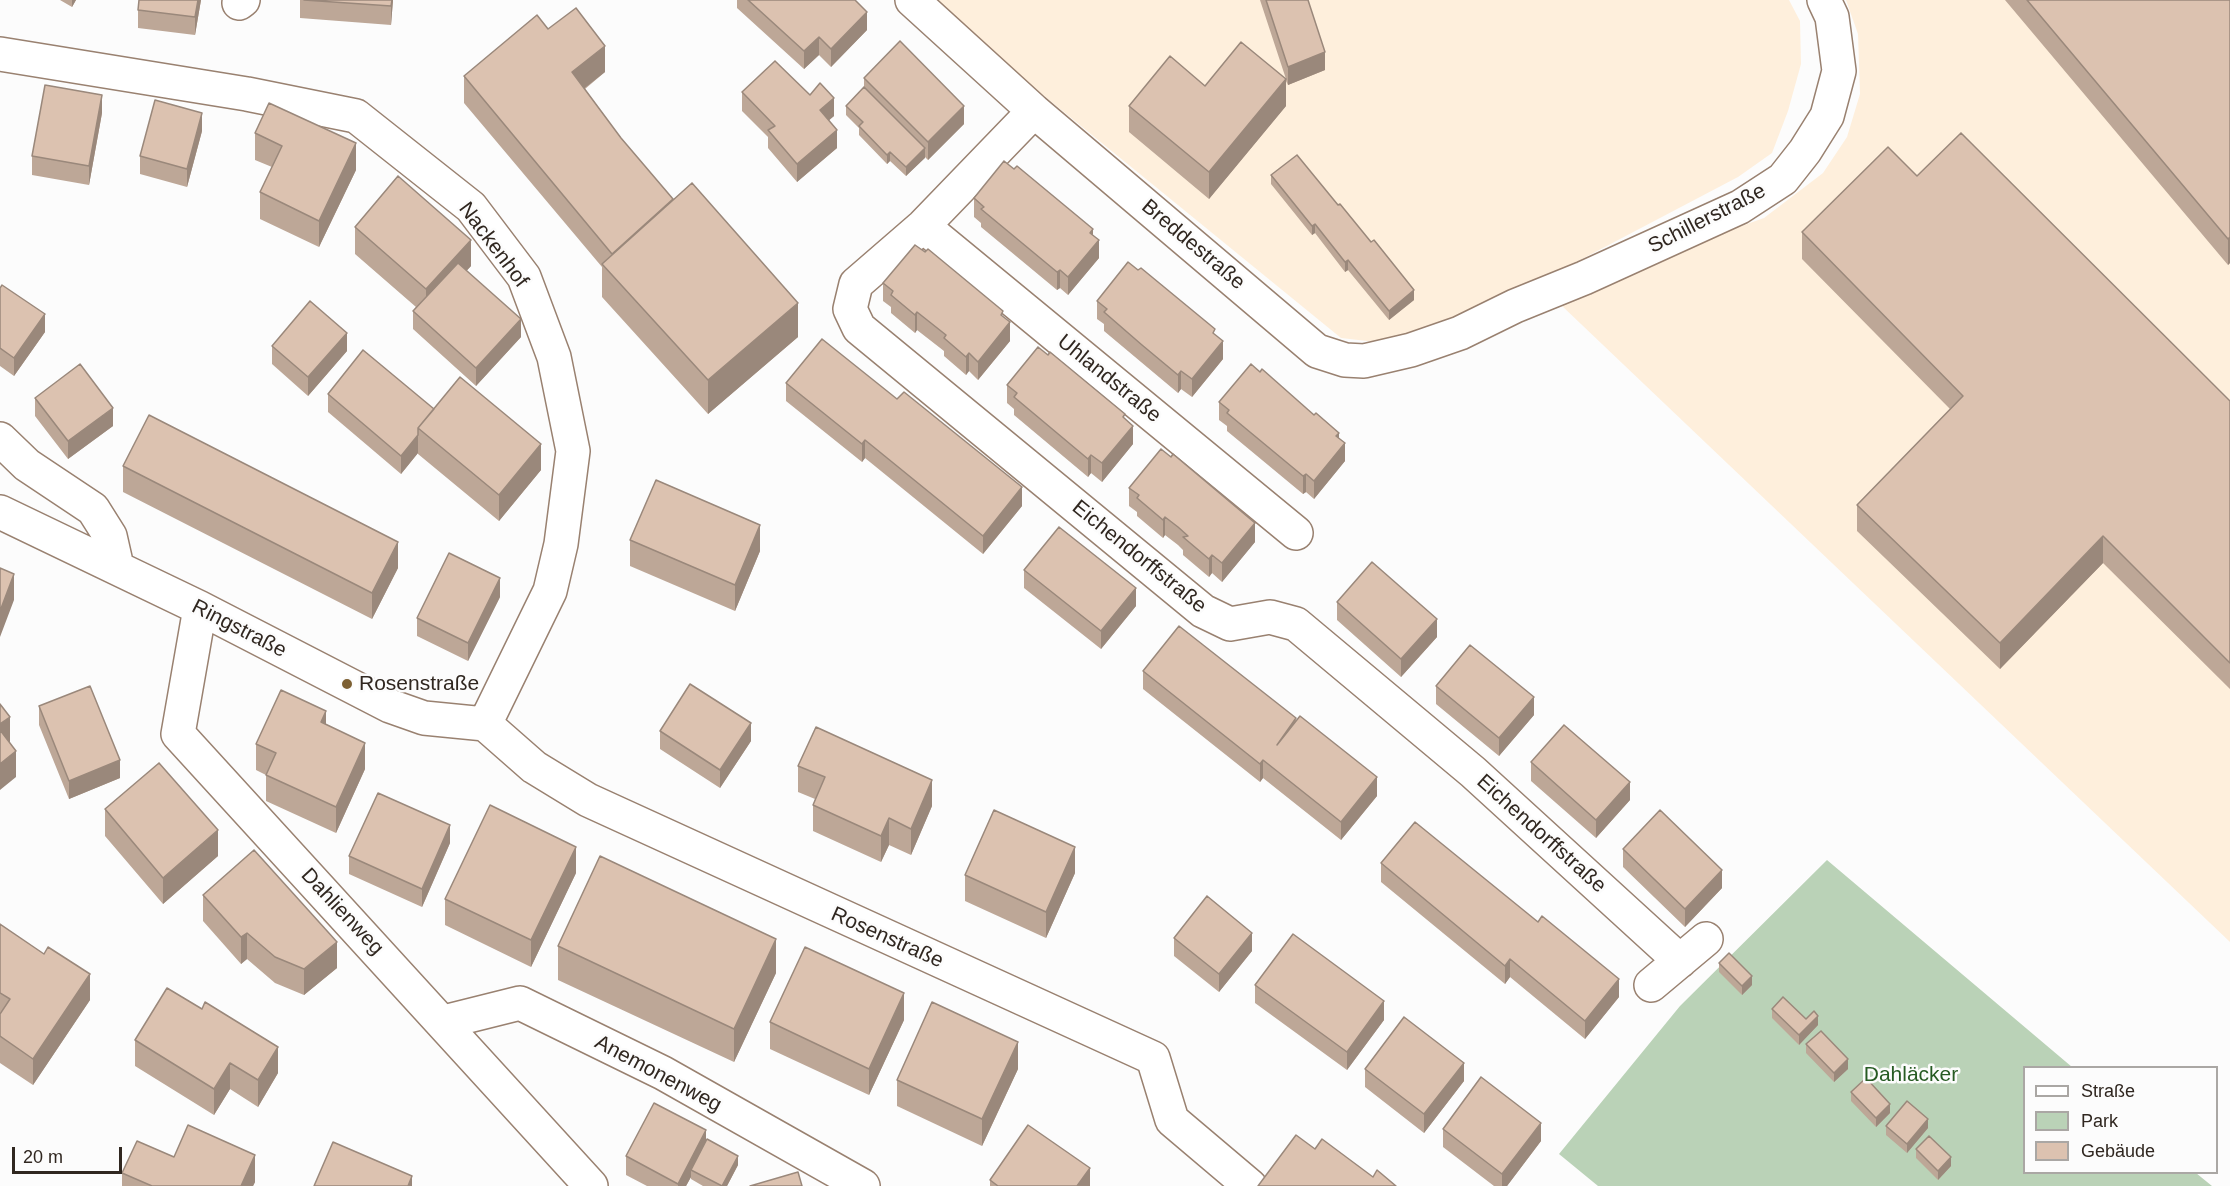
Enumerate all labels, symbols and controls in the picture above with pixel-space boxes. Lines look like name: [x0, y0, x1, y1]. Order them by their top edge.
street label: Schillerstraße: [1644, 179, 1770, 259]
street label: Breddestraße: [1136, 194, 1250, 296]
street label: Nackenhof: [453, 197, 533, 293]
street label: Uhlandstraße: [1052, 330, 1166, 428]
street label: Eichendorffstraße: [1067, 495, 1211, 619]
street label: Ringstraße: [188, 594, 290, 664]
place label: Rosenstraße: [359, 671, 479, 697]
marker: Rosenstraße: [340, 677, 354, 691]
street label: Eichendorffstraße: [1471, 769, 1611, 899]
street label: Dahlienweg: [295, 863, 389, 961]
street label: Rosenstraße: [827, 902, 947, 974]
street label: Anemonenweg: [590, 1030, 726, 1118]
park label: Dahläcker: [1864, 1062, 1958, 1088]
legend: [2023, 1066, 2218, 1174]
text: Straße: [2081, 1081, 2135, 1101]
text: Park: [2081, 1111, 2118, 1131]
scale bar: [15, 1135, 124, 1173]
text: Gebäude: [2081, 1141, 2155, 1161]
text: 20 m: [23, 1147, 63, 1167]

